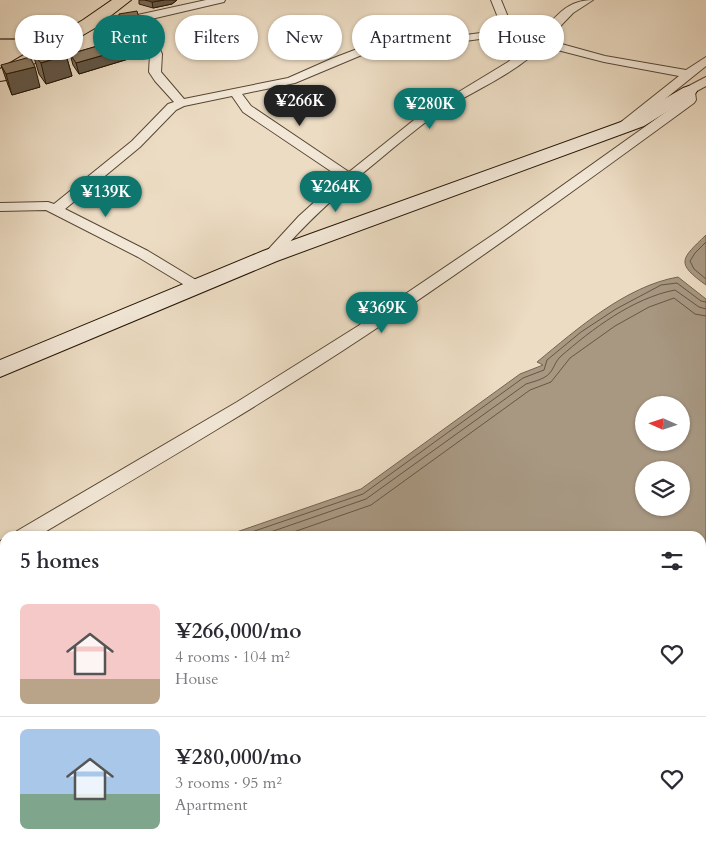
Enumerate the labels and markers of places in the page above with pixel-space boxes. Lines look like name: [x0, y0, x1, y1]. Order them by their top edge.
pin: ¥266K: [265, 84, 335, 127]
pin: ¥280K: [395, 88, 465, 130]
pin: ¥264K: [301, 170, 371, 213]
pin: ¥139K: [71, 176, 141, 218]
pin: ¥369K: [347, 292, 417, 334]

